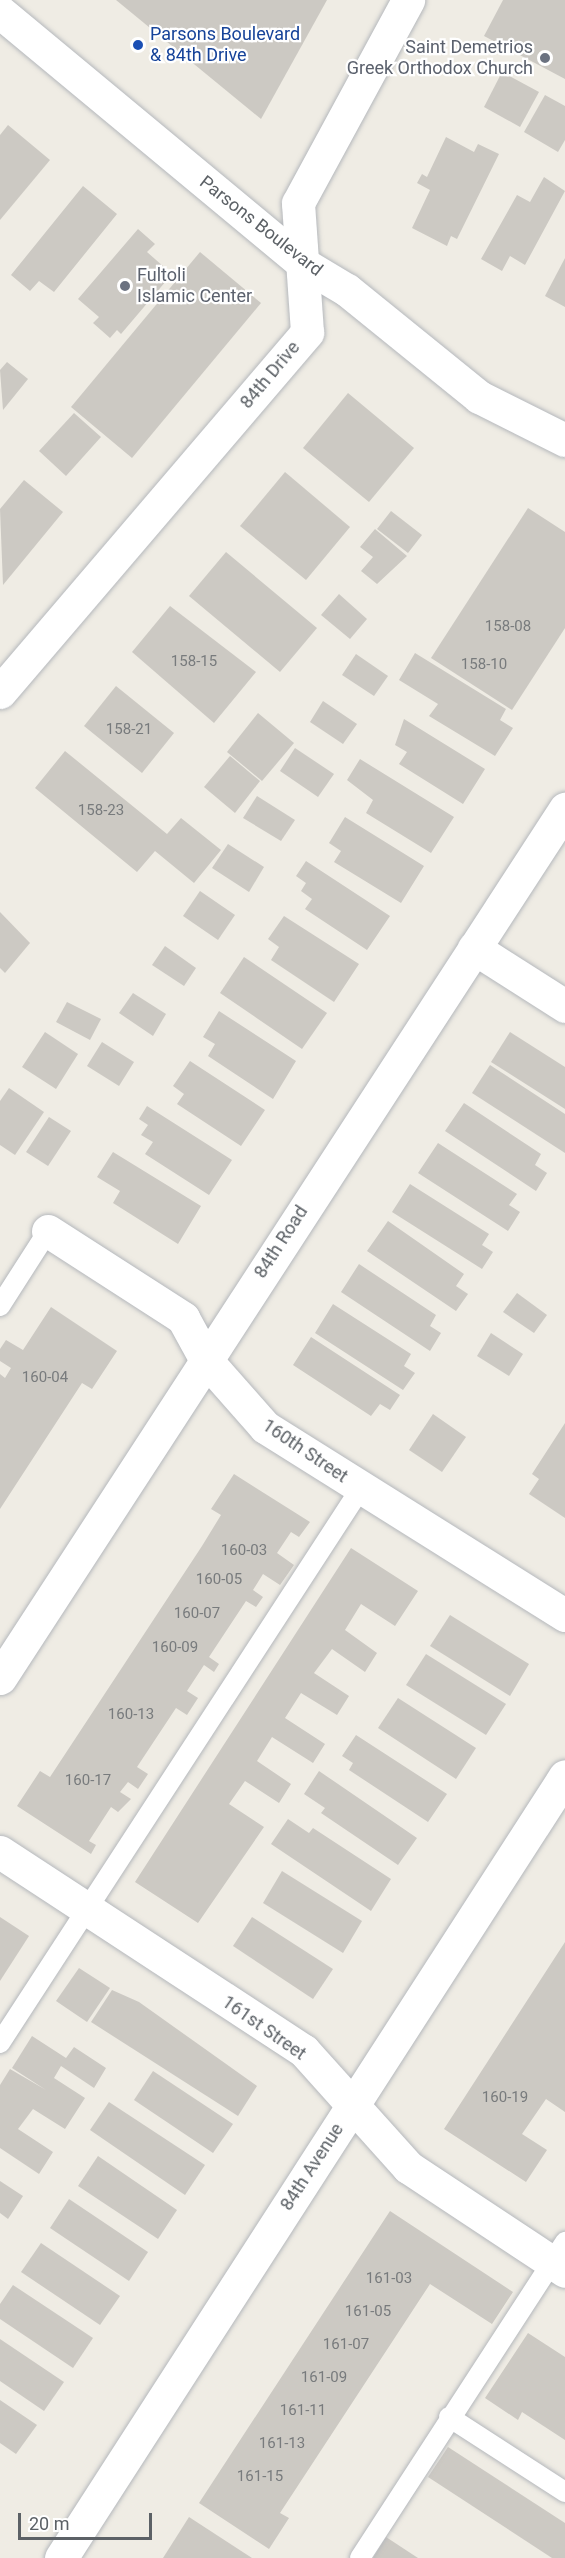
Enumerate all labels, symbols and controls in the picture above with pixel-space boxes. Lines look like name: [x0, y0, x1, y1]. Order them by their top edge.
place label: Parsons Boulevard & 84th Drive: [150, 24, 300, 66]
place label: Saint Demetrios Greek Orthodox Church: [347, 37, 533, 80]
marker: Parsons Boulevard & 84th Drive: [131, 38, 145, 52]
marker: Saint Demetrios Greek Orthodox Church: [538, 51, 552, 65]
street label: Parsons Boulevard: [195, 171, 327, 281]
place label: Fultoli Islamic Center: [137, 265, 252, 308]
marker: Fultoli Islamic Center: [118, 279, 132, 293]
street label: 84th Drive: [236, 337, 304, 413]
house number: 158-08: [485, 618, 531, 636]
house number: 158-15: [171, 653, 217, 671]
house number: 158-10: [461, 656, 507, 674]
house number: 158-21: [106, 721, 152, 739]
house number: 158-23: [78, 802, 124, 820]
street label: 84th Road: [250, 1202, 312, 1282]
house number: 160-04: [22, 1369, 68, 1387]
street label: 160th Street: [258, 1415, 352, 1487]
house number: 160-03: [221, 1542, 267, 1560]
house number: 160-05: [196, 1571, 242, 1589]
house number: 160-07: [174, 1605, 220, 1623]
house number: 160-09: [152, 1639, 198, 1657]
house number: 160-13: [108, 1706, 154, 1724]
house number: 160-17: [65, 1772, 111, 1790]
street label: 161st Street: [218, 1991, 310, 2065]
house number: 160-19: [482, 2089, 528, 2107]
street label: 84th Avenue: [276, 2119, 348, 2215]
house number: 161-03: [366, 2270, 412, 2288]
house number: 161-05: [345, 2303, 391, 2321]
house number: 161-07: [323, 2336, 369, 2354]
house number: 161-09: [301, 2369, 347, 2387]
house number: 161-11: [280, 2402, 326, 2420]
house number: 161-13: [259, 2435, 305, 2453]
house number: 161-15: [237, 2468, 283, 2486]
scale bar: [21, 2501, 154, 2539]
text: 20 m: [29, 2513, 69, 2534]

